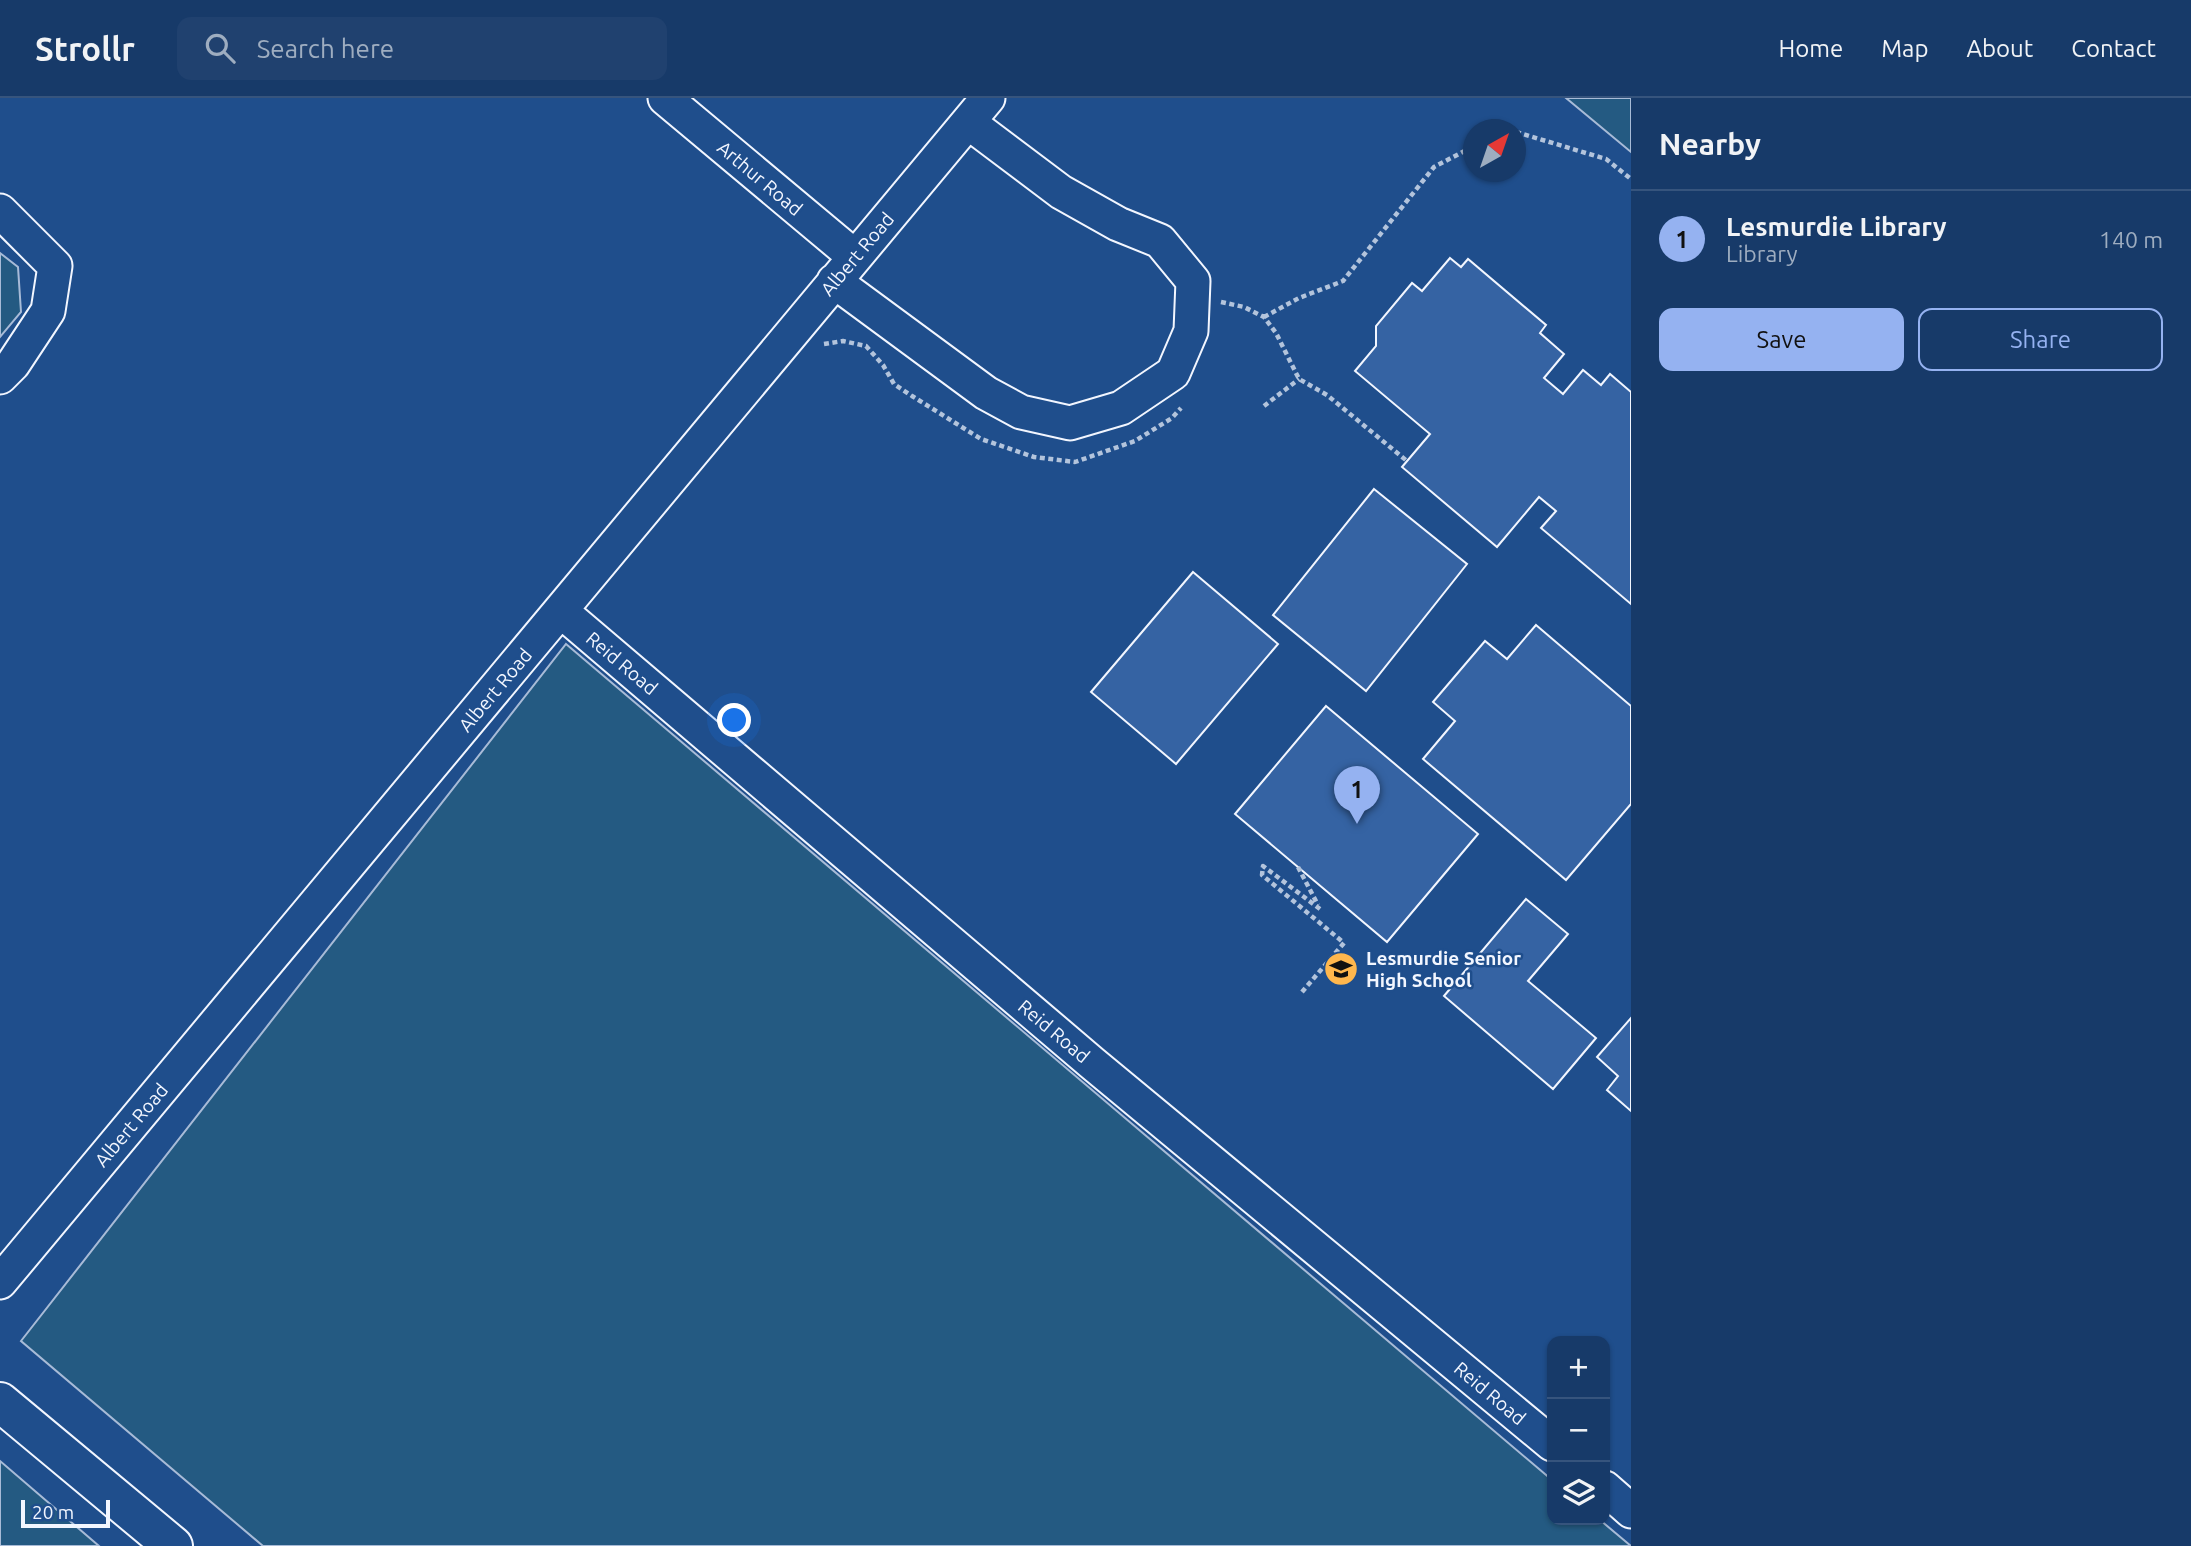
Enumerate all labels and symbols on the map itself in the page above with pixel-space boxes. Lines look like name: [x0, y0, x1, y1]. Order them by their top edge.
north arrow: [1463, 119, 1526, 182]
street label: Arthur Road: [713, 136, 807, 220]
street label: Albert Road: [816, 208, 898, 300]
street label: Reid Road: [582, 627, 662, 699]
street label: Albert Road: [454, 644, 536, 736]
your location: [717, 703, 751, 737]
pin: 1: [1334, 766, 1380, 824]
place label: Lesmurdie Senior High School: [1366, 947, 1521, 991]
school or university icon: Lesmurdie Senior High School: [1322, 950, 1360, 988]
street label: Reid Road: [1014, 995, 1094, 1067]
street label: Albert Road: [90, 1079, 172, 1171]
street label: Reid Road: [1450, 1357, 1530, 1429]
scale bar: [21, 1497, 110, 1529]

